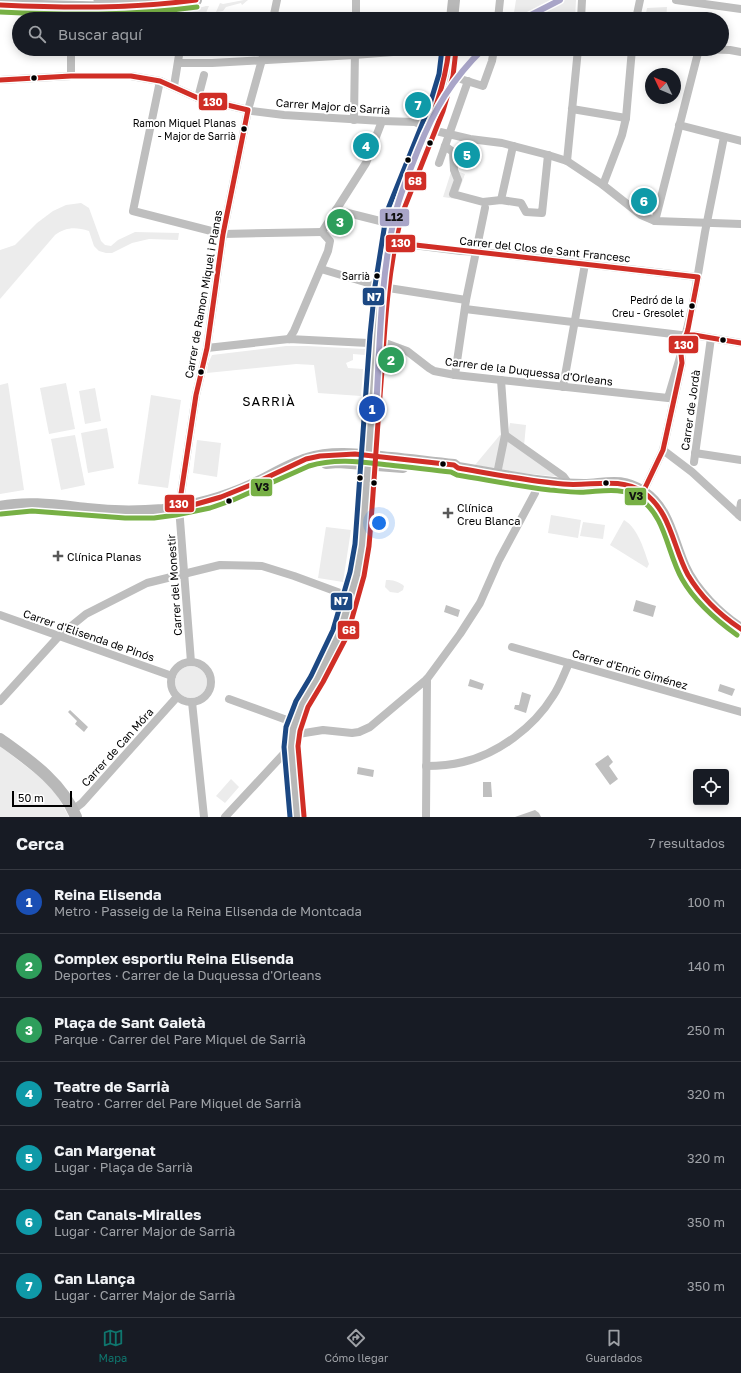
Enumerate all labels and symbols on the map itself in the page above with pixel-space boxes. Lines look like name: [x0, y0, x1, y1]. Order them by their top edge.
north arrow: [645, 68, 681, 104]
unlabelled marker: [29, 73, 39, 83]
pin: 7: [405, 90, 431, 120]
line badge: 130: [198, 92, 228, 111]
text: 130: [203, 95, 223, 108]
street label: Carrer Major de Sarrià: [275, 96, 391, 116]
place label: Ramon Miquel Planas - Major de Sarrià: [133, 117, 236, 142]
marker: Ramon Miquel Planas - Major de Sarrià: [239, 124, 249, 134]
pin: 4: [353, 131, 379, 161]
unlabelled marker: [425, 138, 435, 148]
pin: 5: [454, 140, 480, 170]
unlabelled marker: [403, 155, 413, 165]
line badge: 68: [404, 171, 427, 191]
text: 68: [408, 174, 422, 187]
pin: 6: [631, 186, 657, 216]
pin: 3: [327, 207, 353, 237]
line badge: L12: [379, 208, 410, 227]
street label: Carrer de Ramon Miquel i Planas: [182, 209, 224, 379]
text: L12: [385, 210, 404, 223]
line badge: 130: [385, 234, 416, 253]
street label: Carrer del Clos de Sant Francesc: [459, 234, 631, 264]
text: 130: [391, 236, 411, 249]
place label: Sarrià: [342, 270, 370, 282]
marker: Sarrià: [372, 271, 382, 281]
line badge: N7: [362, 287, 385, 306]
text: N7: [367, 290, 381, 303]
place label: Pedró de la Creu - Gresolet: [612, 294, 684, 319]
marker: Pedró de la Creu - Gresolet: [687, 301, 697, 311]
line badge: 130: [668, 335, 699, 354]
unlabelled marker: [718, 335, 728, 345]
text: 130: [674, 338, 694, 351]
pin: 2: [378, 345, 404, 375]
street label: Carrer de la Duquessa d'Orleans: [444, 354, 614, 388]
unlabelled marker: [196, 367, 206, 377]
street label: Carrer de Jordà: [678, 369, 702, 451]
district label: SARRIÀ: [242, 393, 296, 409]
pin: 1: [359, 394, 385, 424]
unlabelled marker: [438, 459, 448, 469]
unlabelled marker: [355, 473, 365, 483]
line badge: V3: [250, 478, 273, 497]
unlabelled marker: [369, 478, 379, 488]
unlabelled marker: [601, 478, 611, 488]
text: V3: [255, 480, 270, 493]
line badge: V3: [624, 487, 647, 506]
text: V3: [629, 489, 644, 502]
line badge: 130: [164, 494, 195, 513]
unlabelled marker: [224, 496, 234, 506]
text: 130: [169, 497, 189, 510]
place label: Clínica Creu Blanca: [457, 501, 521, 527]
marker: Clínica Creu Blanca: [442, 507, 454, 519]
your location: [369, 513, 389, 533]
street label: Carrer del Monestir: [164, 533, 184, 636]
marker: Clínica Planas: [52, 550, 64, 562]
place label: Clínica Planas: [67, 550, 142, 563]
line badge: N7: [330, 592, 353, 611]
text: N7: [334, 594, 348, 607]
street label: Carrer d'Elisenda de Pinós: [22, 606, 156, 664]
line badge: 68: [337, 620, 360, 640]
text: 68: [342, 623, 356, 636]
street label: Carrer d'Enric Giménez: [571, 646, 690, 692]
street label: Carrer de Can Móra: [78, 705, 156, 789]
scale bar: [12, 789, 72, 808]

